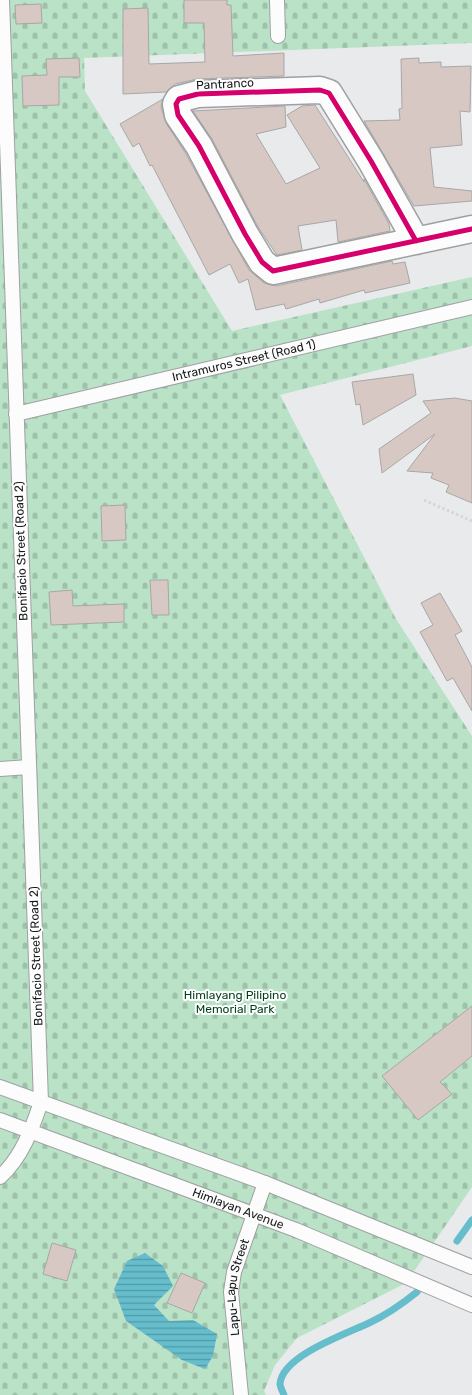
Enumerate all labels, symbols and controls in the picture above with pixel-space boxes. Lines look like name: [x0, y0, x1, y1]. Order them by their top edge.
street label: Pantranco: [196, 75, 254, 93]
street label: Intramuros Street (Road 1): [171, 337, 317, 384]
street label: Bonifacio Street (Road 2): [12, 481, 30, 621]
street label: Bonifacio Street (Road 2): [27, 886, 45, 1026]
park label: Himlayang Pilipino Memorial Park: [184, 988, 286, 1016]
street label: Himlayan Avenue: [190, 1185, 286, 1232]
street label: Lapu-Lapu Street: [224, 1237, 252, 1336]

